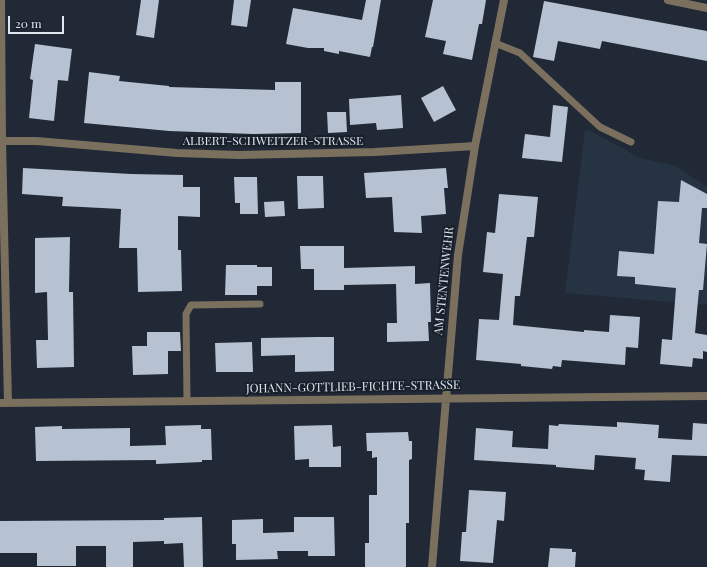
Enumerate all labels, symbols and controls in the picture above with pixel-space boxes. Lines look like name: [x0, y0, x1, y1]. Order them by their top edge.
scale bar: [10, 8, 66, 34]
text: 20 m: [15, 15, 42, 31]
street label: ALBERT-SCHWEITZER-STRASSE: [183, 134, 363, 148]
street label: AM STENTENWEHR: [431, 226, 457, 336]
street label: JOHANN-GOTTLIEB-FICHTE-STRASSE: [246, 378, 460, 396]

